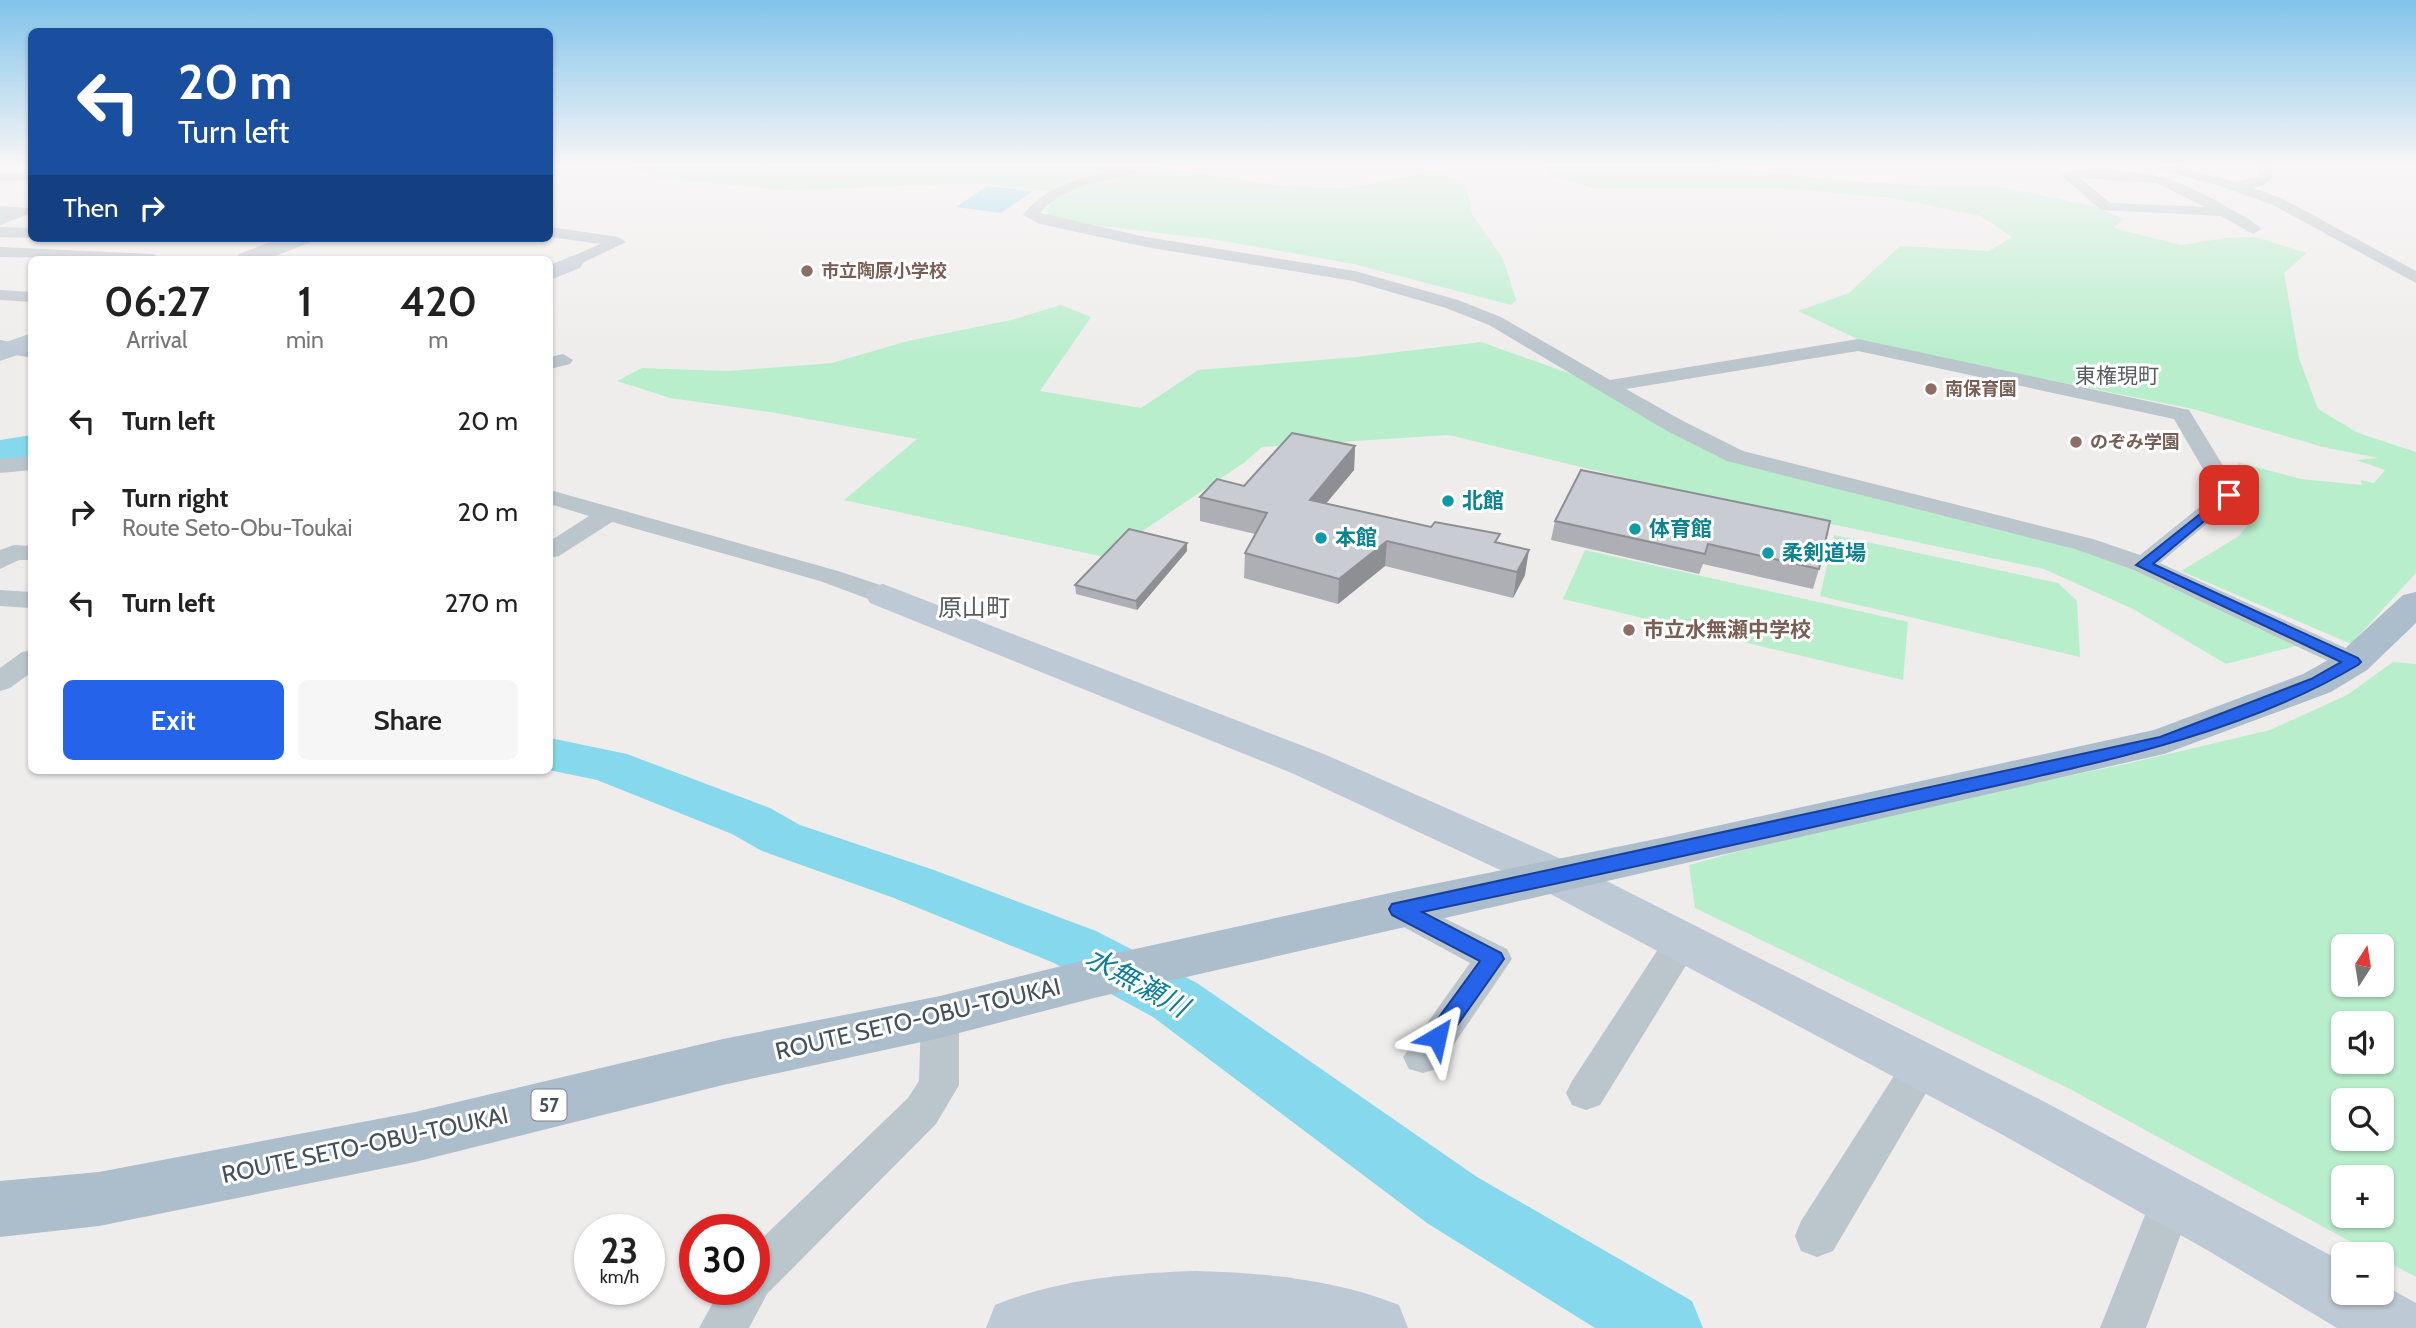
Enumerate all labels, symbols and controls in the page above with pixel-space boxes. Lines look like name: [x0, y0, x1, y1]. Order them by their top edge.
text: 20 m: [178, 52, 292, 111]
icon: left: [63, 56, 154, 147]
text: Turn left: [178, 112, 289, 151]
icon: right: [133, 189, 171, 227]
text: Then: [63, 192, 119, 224]
place label: 市立陶原小学校: [821, 260, 947, 282]
marker: 市立陶原小学校: [799, 263, 815, 279]
text: 06:27: [104, 275, 210, 327]
text: 1: [297, 275, 312, 327]
text: 420: [400, 275, 477, 327]
text: Arrival: [126, 326, 188, 354]
text: min: [286, 326, 324, 354]
text: m: [428, 326, 448, 354]
district label: 東権現町: [2075, 363, 2159, 388]
place label: 南保育園: [1945, 378, 2017, 400]
marker: 南保育園: [1923, 381, 1939, 397]
icon: left: [63, 402, 101, 440]
text: Turn left: [122, 405, 215, 437]
text: 20 m: [458, 405, 518, 437]
place label: のぞみ学園: [2090, 431, 2180, 453]
marker: のぞみ学園: [2068, 434, 2084, 450]
pin: [2199, 465, 2259, 525]
icon: arrive: [2210, 476, 2248, 514]
text: Turn right: [122, 482, 228, 514]
place label: 北館: [1462, 488, 1504, 513]
icon: right: [63, 493, 101, 531]
marker: 北館: [1440, 493, 1456, 509]
text: 20 m: [458, 496, 518, 528]
text: Route Seto-Obu-Toukai: [122, 514, 352, 542]
place label: 体育館: [1649, 516, 1712, 541]
marker: 体育館: [1627, 521, 1643, 537]
place label: 本館: [1335, 525, 1377, 550]
marker: 本館: [1313, 530, 1329, 546]
place label: 柔剣道場: [1782, 540, 1866, 565]
marker: 柔剣道場: [1760, 545, 1776, 561]
icon: left: [63, 584, 101, 622]
text: Turn left: [122, 587, 215, 619]
text: 270 m: [445, 587, 518, 619]
district label: 原山町: [938, 593, 1010, 622]
place label: 市立水無瀬中学校: [1643, 617, 1811, 642]
marker: 市立水無瀬中学校: [1621, 622, 1637, 638]
button: Exit: [63, 680, 284, 760]
button: Share: [298, 680, 518, 760]
north arrow: [2331, 934, 2394, 998]
map controls: [2331, 934, 2394, 1305]
water label: 水無瀬川: [1080, 940, 1197, 1025]
street label: ROUTE SETO-OBU-TOUKAI: [772, 972, 1063, 1065]
position arrow: [1400, 1000, 1474, 1074]
button: sound: [2331, 1011, 2394, 1074]
button: search: [2331, 1088, 2394, 1151]
road number: 57: [532, 1090, 566, 1120]
street label: ROUTE SETO-OBU-TOUKAI: [219, 1100, 511, 1189]
button: +: [2331, 1165, 2394, 1228]
speed limit sign: 30: [679, 1214, 770, 1305]
text: 23: [601, 1229, 638, 1272]
button: −: [2331, 1242, 2394, 1305]
text: km/h: [600, 1266, 639, 1288]

